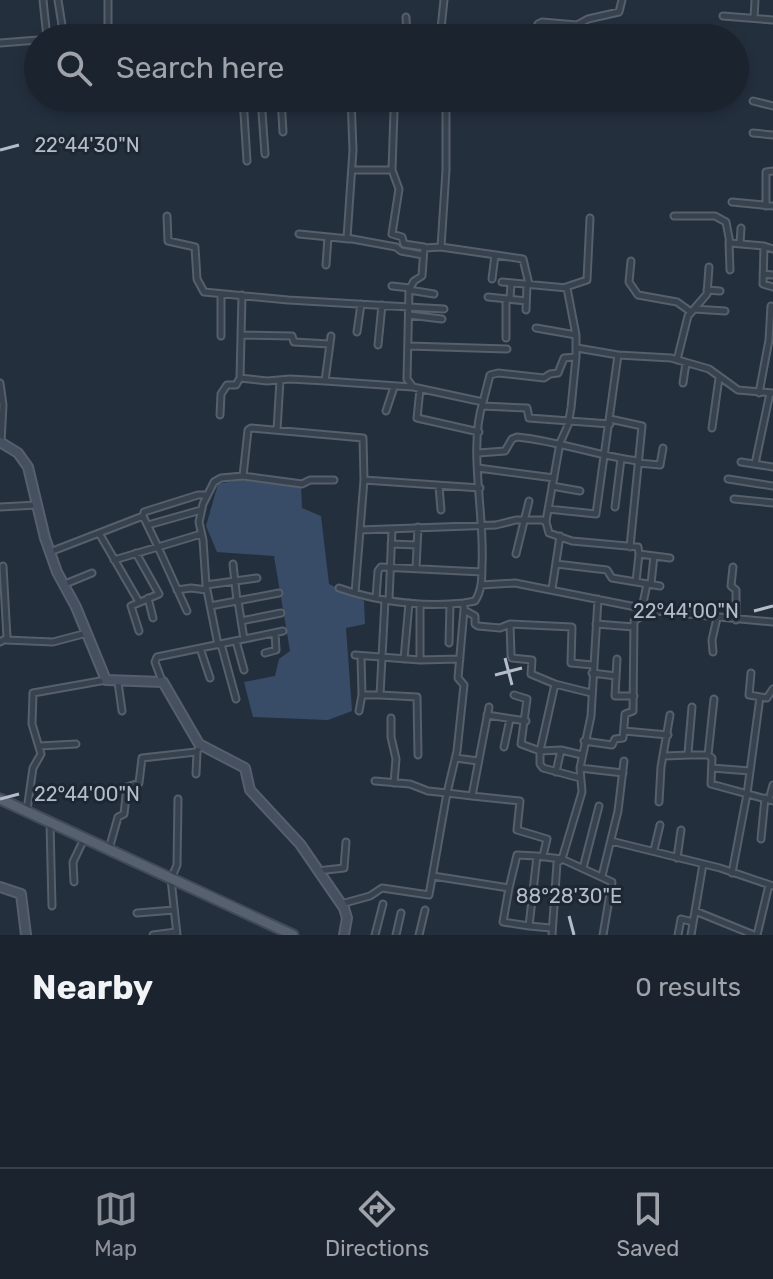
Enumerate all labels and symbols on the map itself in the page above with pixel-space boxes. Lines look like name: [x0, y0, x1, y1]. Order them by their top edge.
text: 22°44'30"N: [34, 133, 140, 157]
text: 22°44'00"N: [633, 599, 739, 623]
text: 22°44'00"N: [34, 782, 140, 806]
text: 88°28'30"E: [516, 884, 622, 908]

